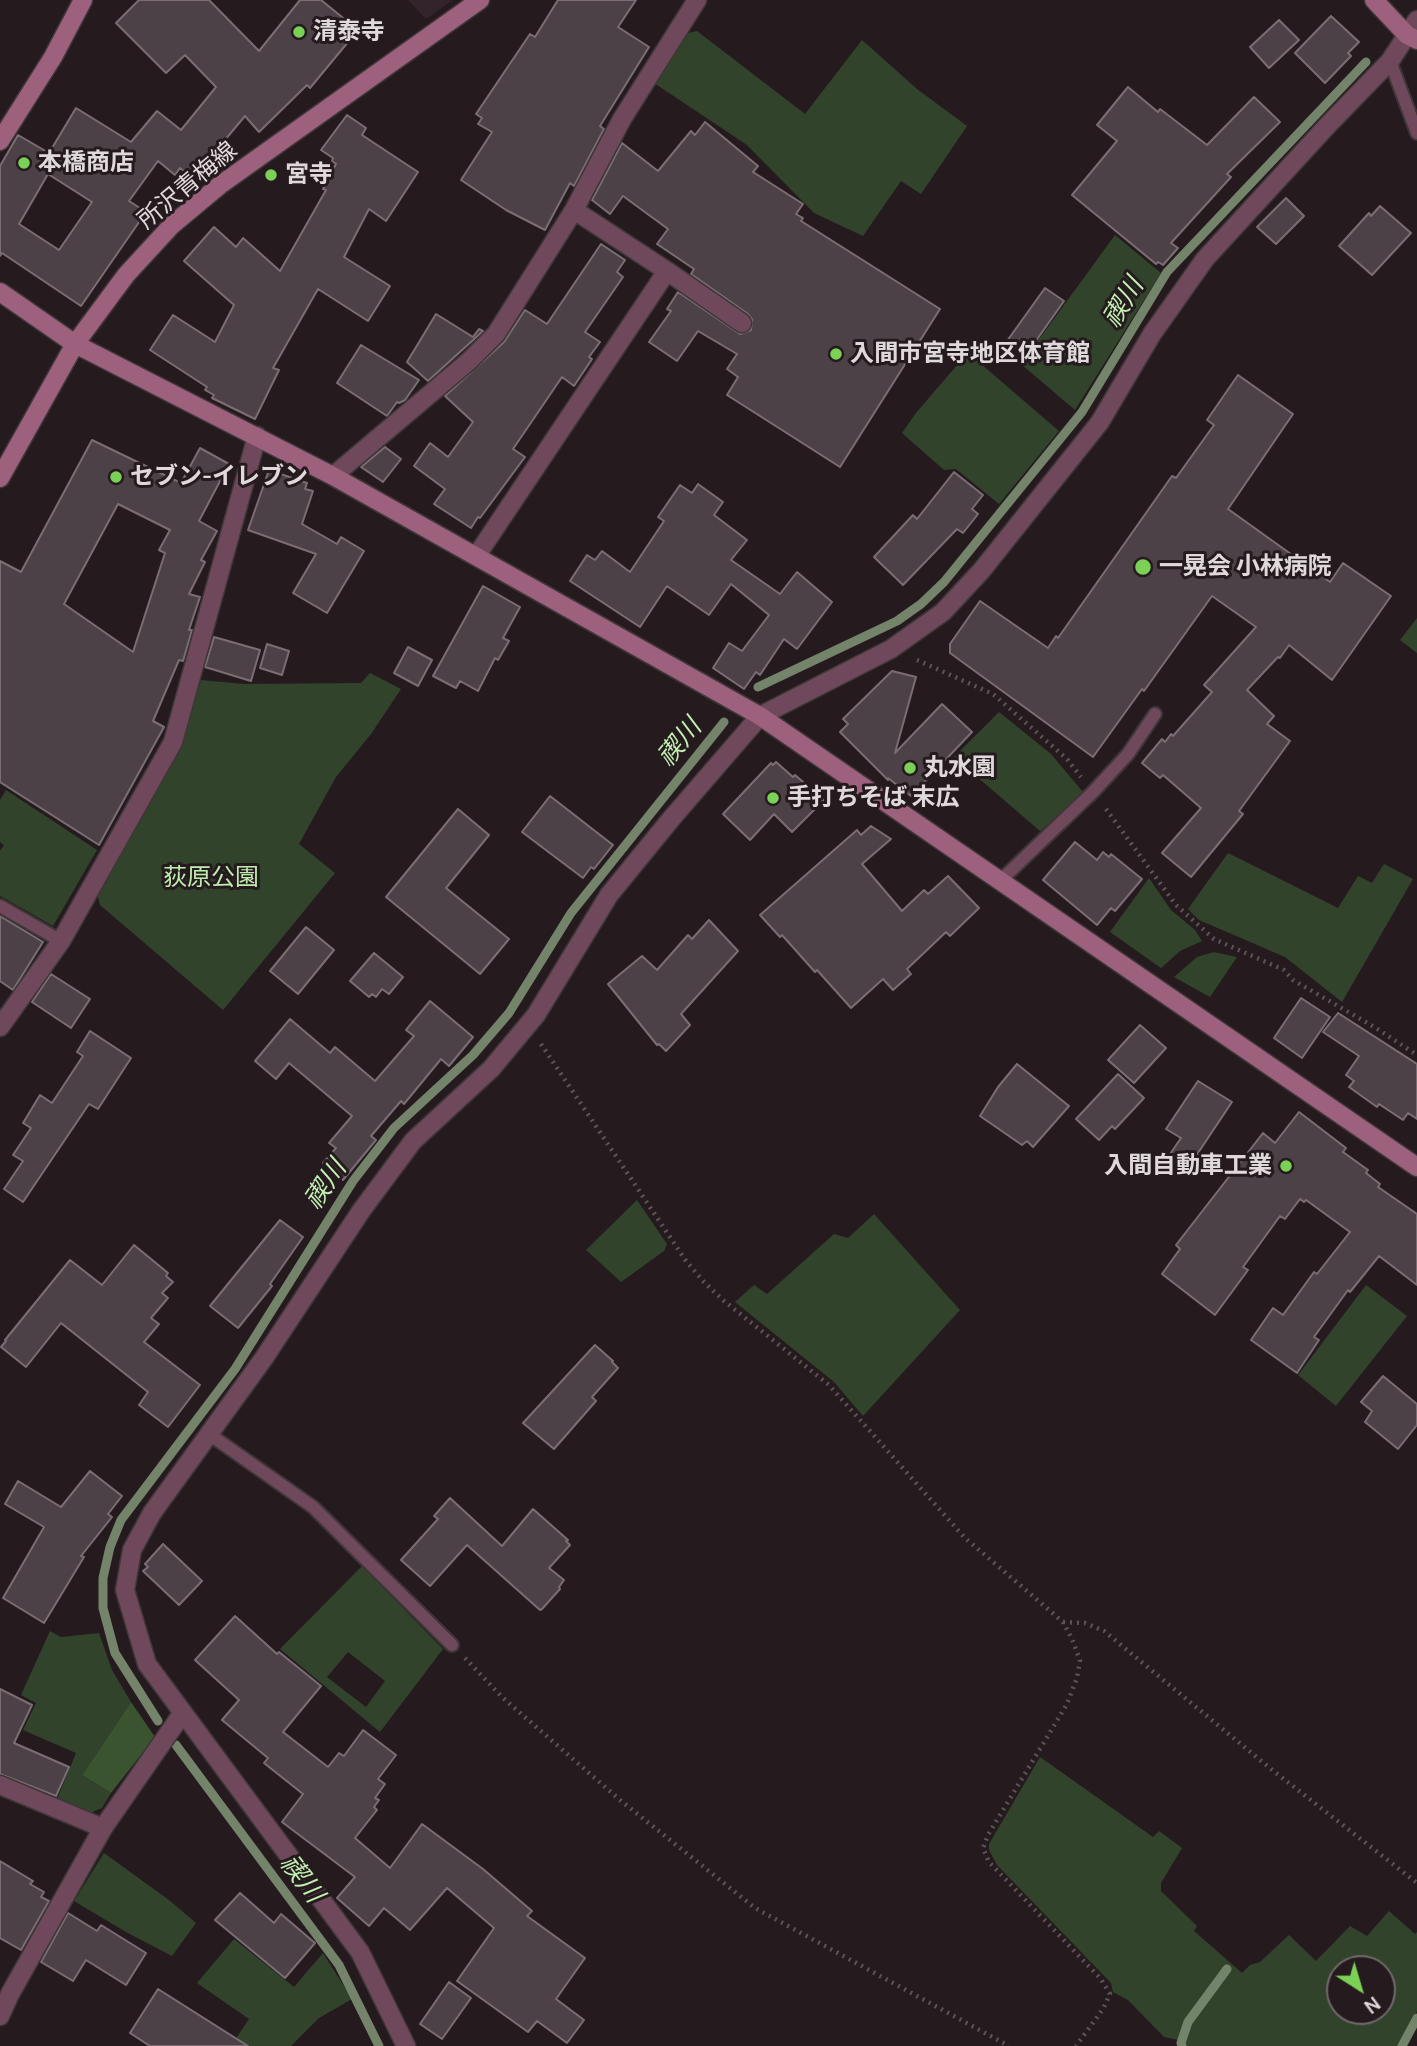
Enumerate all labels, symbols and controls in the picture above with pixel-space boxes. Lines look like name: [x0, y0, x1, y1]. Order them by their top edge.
place label: 清泰寺: [313, 18, 385, 46]
marker: 清泰寺: [291, 24, 307, 40]
street label: 所沢青梅線: [133, 136, 243, 236]
place label: 本橋商店: [38, 149, 134, 177]
marker: 本橋商店: [16, 155, 32, 171]
place label: 宮寺: [285, 161, 333, 189]
marker: 宮寺: [263, 167, 279, 183]
water label: 禊川: [1097, 273, 1151, 333]
place label: 入間市宮寺地区体育館: [850, 340, 1090, 368]
marker: 入間市宮寺地区体育館: [828, 346, 844, 362]
place label: セブン-イレブン: [130, 463, 308, 491]
marker: セブン-イレブン: [108, 469, 124, 485]
place label: 一晃会 小林病院: [1159, 553, 1332, 581]
marker: 一晃会 小林病院: [1133, 557, 1153, 577]
water label: 禊川: [652, 713, 708, 773]
place label: 丸水園: [924, 754, 996, 782]
marker: 丸水園: [902, 760, 918, 776]
place label: 手打ちそば 末広: [787, 784, 960, 812]
marker: 手打ちそば 末広: [765, 790, 781, 806]
park label: 荻原公園: [163, 864, 259, 892]
place label: 入間自動車工業: [1104, 1152, 1272, 1180]
water label: 禊川: [299, 1155, 353, 1215]
marker: 入間自動車工業: [1278, 1158, 1294, 1174]
water label: 禊川: [273, 1849, 329, 1909]
north arrow: [1326, 1955, 1396, 2025]
text: N: [1359, 1991, 1386, 2020]

